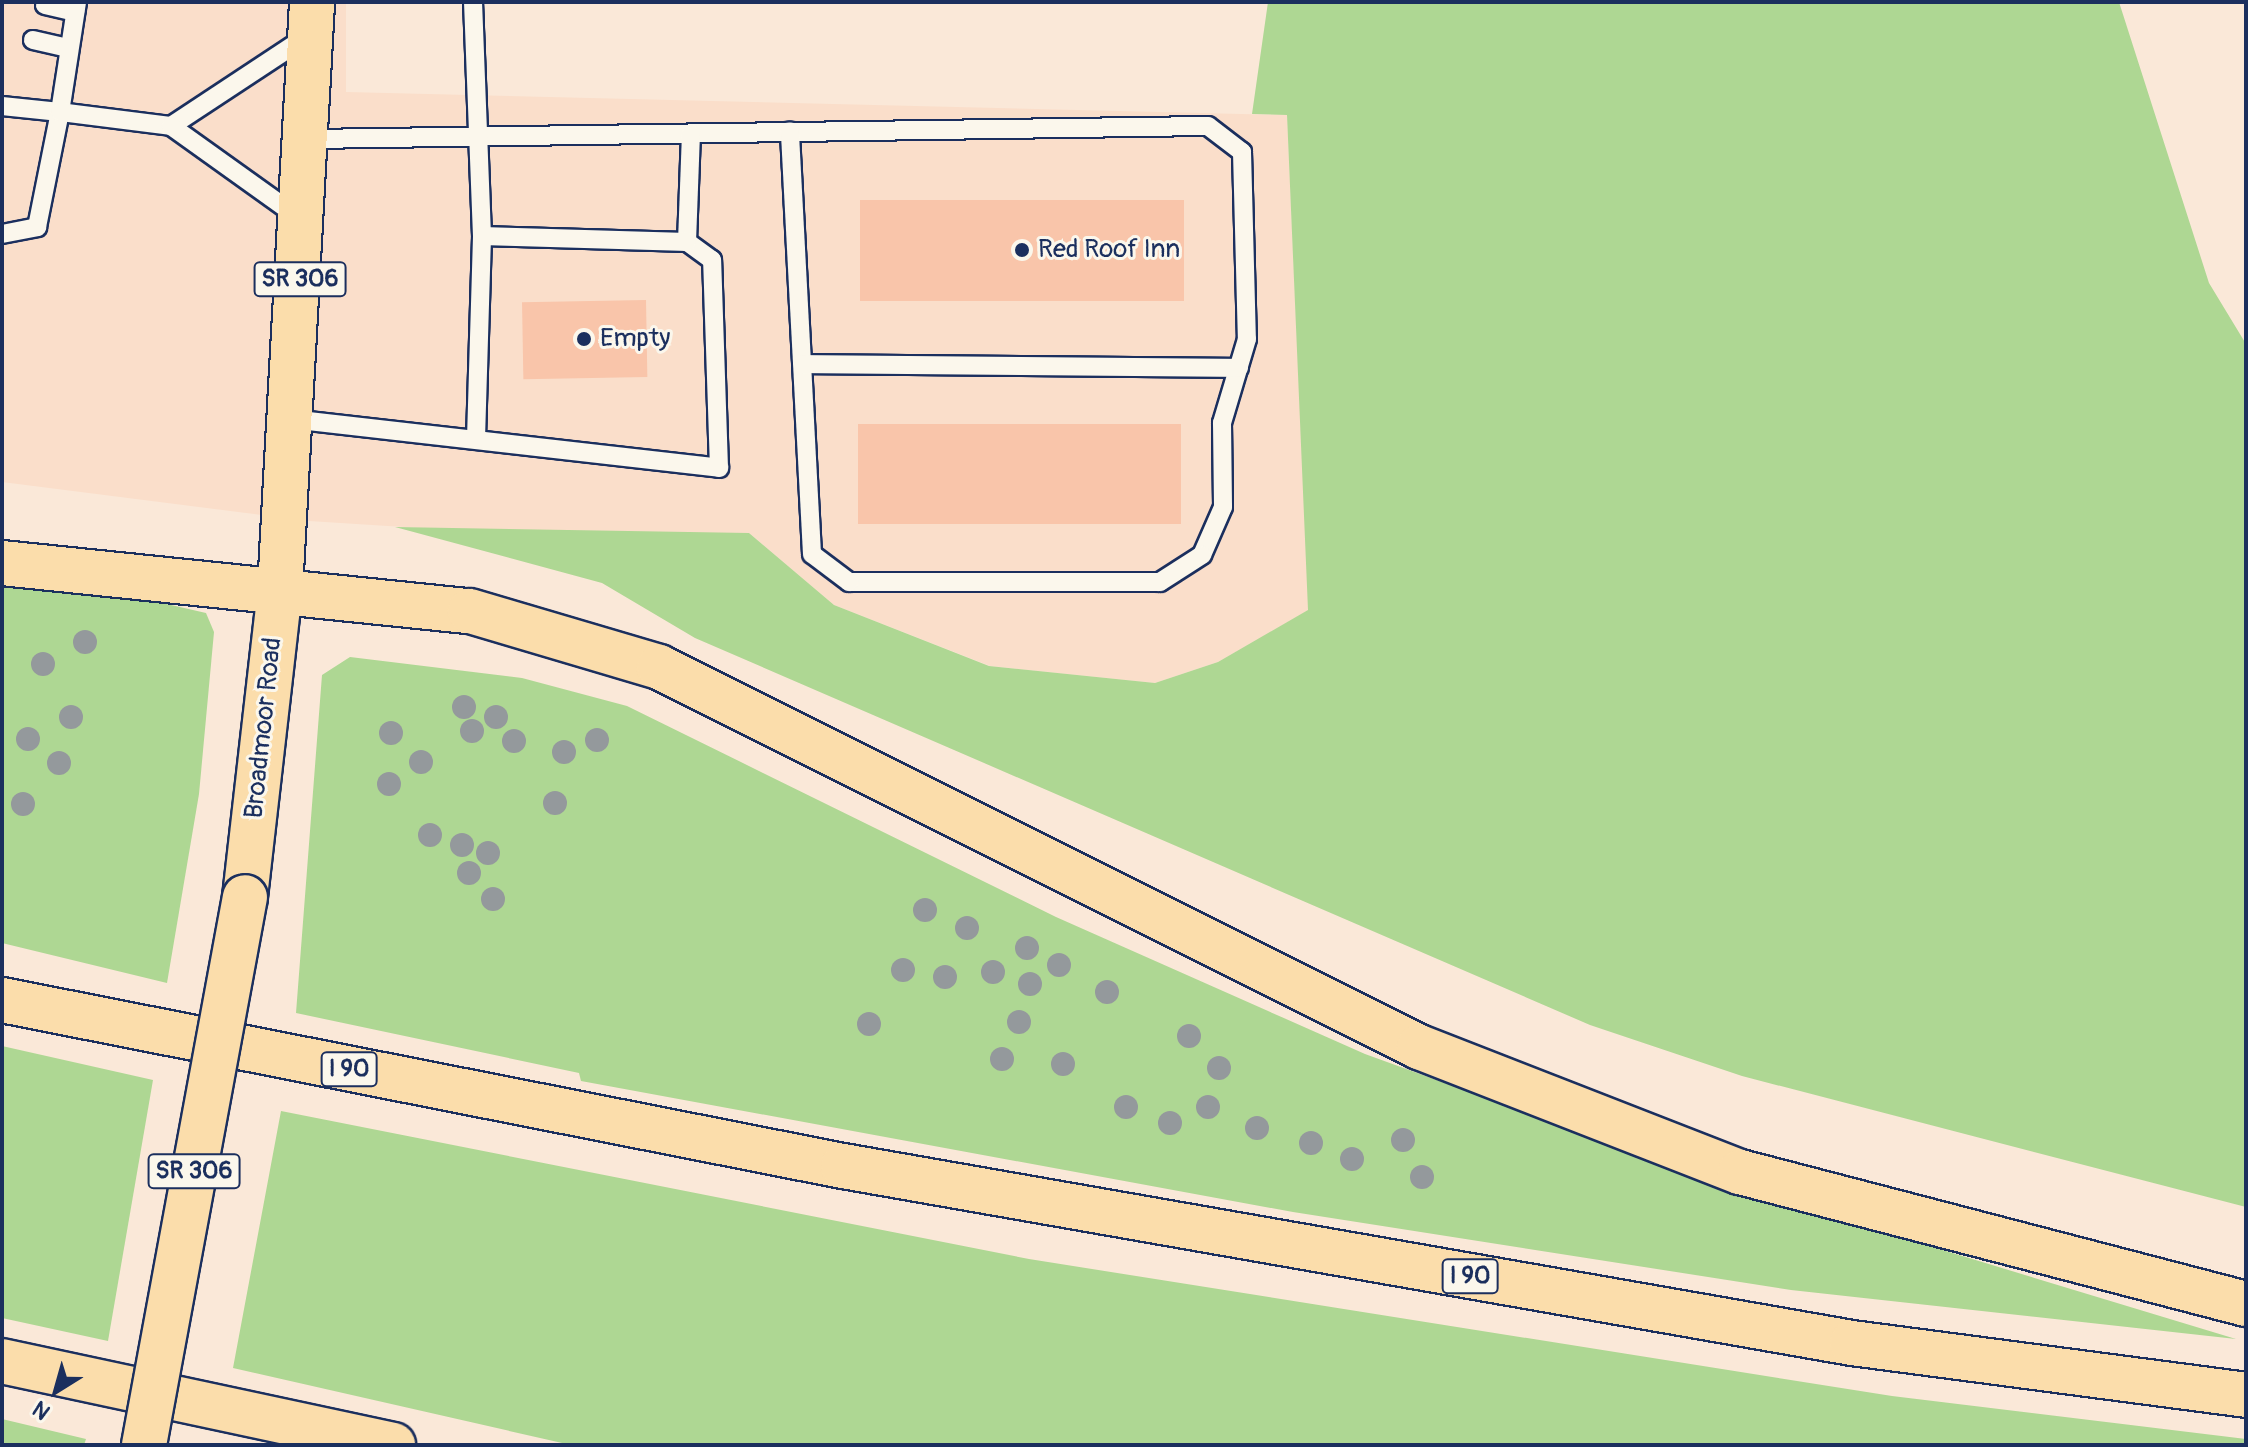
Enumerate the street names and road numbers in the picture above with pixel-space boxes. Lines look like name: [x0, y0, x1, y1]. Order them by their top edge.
road number: SR 306: [252, 259, 348, 299]
street label: Broadmoor Road: [239, 636, 289, 820]
road number: I 90: [319, 1049, 379, 1089]
road number: SR 306: [146, 1151, 242, 1191]
road number: I 90: [1440, 1256, 1500, 1296]

